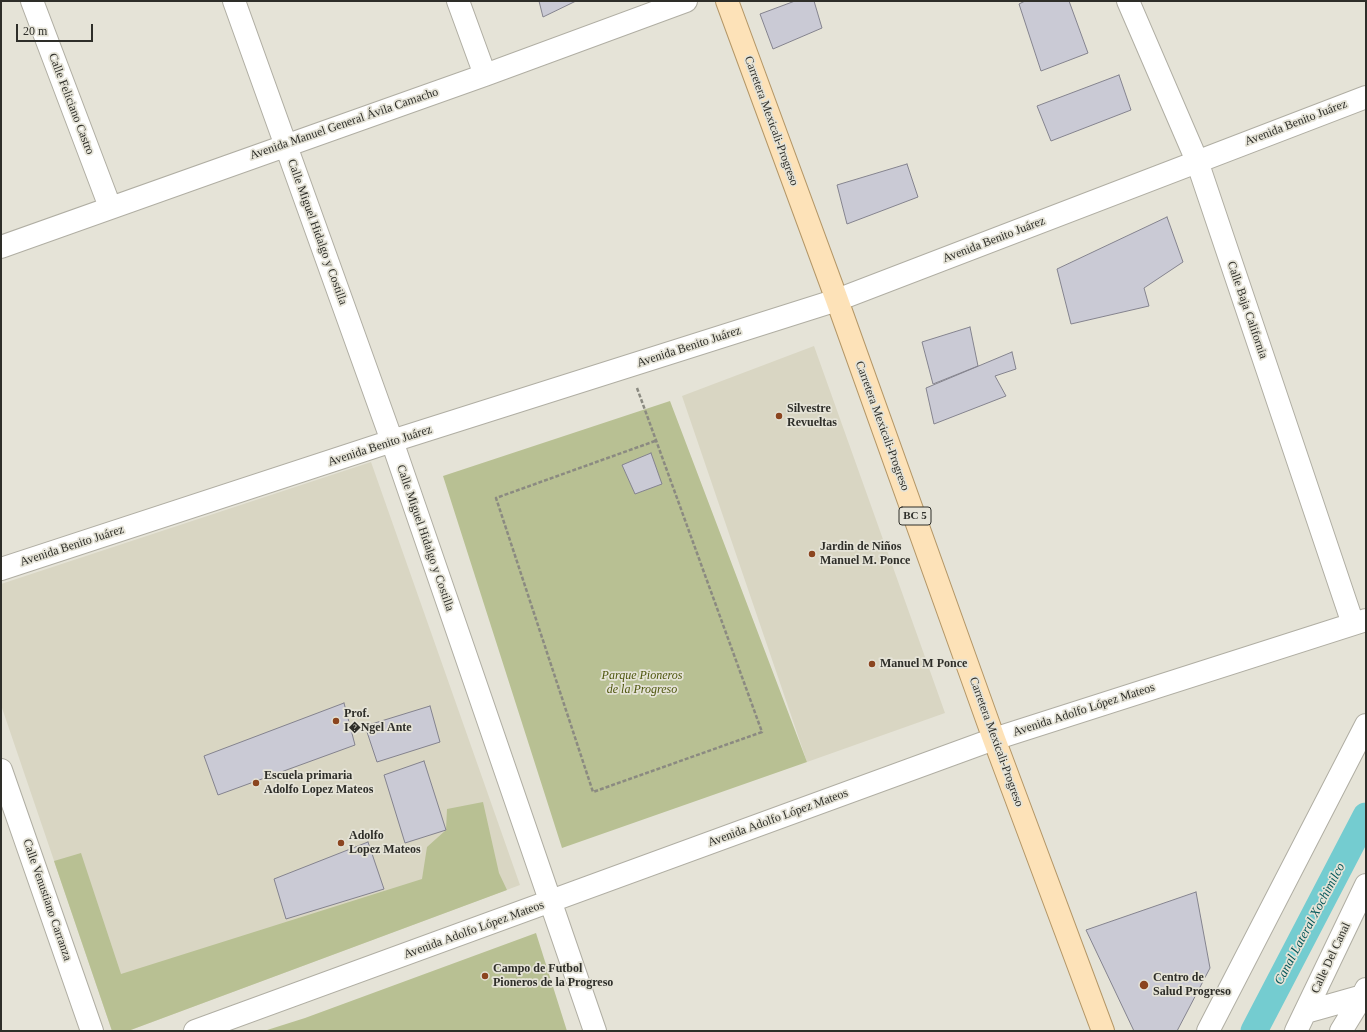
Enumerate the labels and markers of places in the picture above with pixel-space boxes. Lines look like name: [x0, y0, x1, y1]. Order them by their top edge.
place label: Silvestre Revueltas: [787, 402, 837, 430]
marker: Silvestre Revueltas: [774, 411, 784, 421]
place label: Jardin de Niños Manuel M. Ponce: [820, 540, 910, 568]
marker: Jardin de Niños Manuel M. Ponce: [807, 549, 817, 559]
place label: Manuel M Ponce: [880, 657, 967, 671]
marker: Manuel M Ponce: [867, 659, 877, 669]
place label: Prof. I�Ngel Ante: [344, 707, 412, 735]
marker: Prof. I�Ngel Ante: [331, 716, 341, 726]
place label: Escuela primaria Adolfo Lopez Mateos: [264, 769, 373, 797]
marker: Escuela primaria Adolfo Lopez Mateos: [251, 778, 261, 788]
place label: Adolfo Lopez Mateos: [349, 829, 421, 857]
marker: Adolfo Lopez Mateos: [336, 838, 346, 848]
place label: Campo de Futbol Pioneros de la Progreso: [493, 962, 613, 990]
marker: Campo de Futbol Pioneros de la Progreso: [480, 971, 490, 981]
place label: Centro de Salud Progreso: [1153, 971, 1231, 999]
marker: Centro de Salud Progreso: [1138, 979, 1150, 991]

